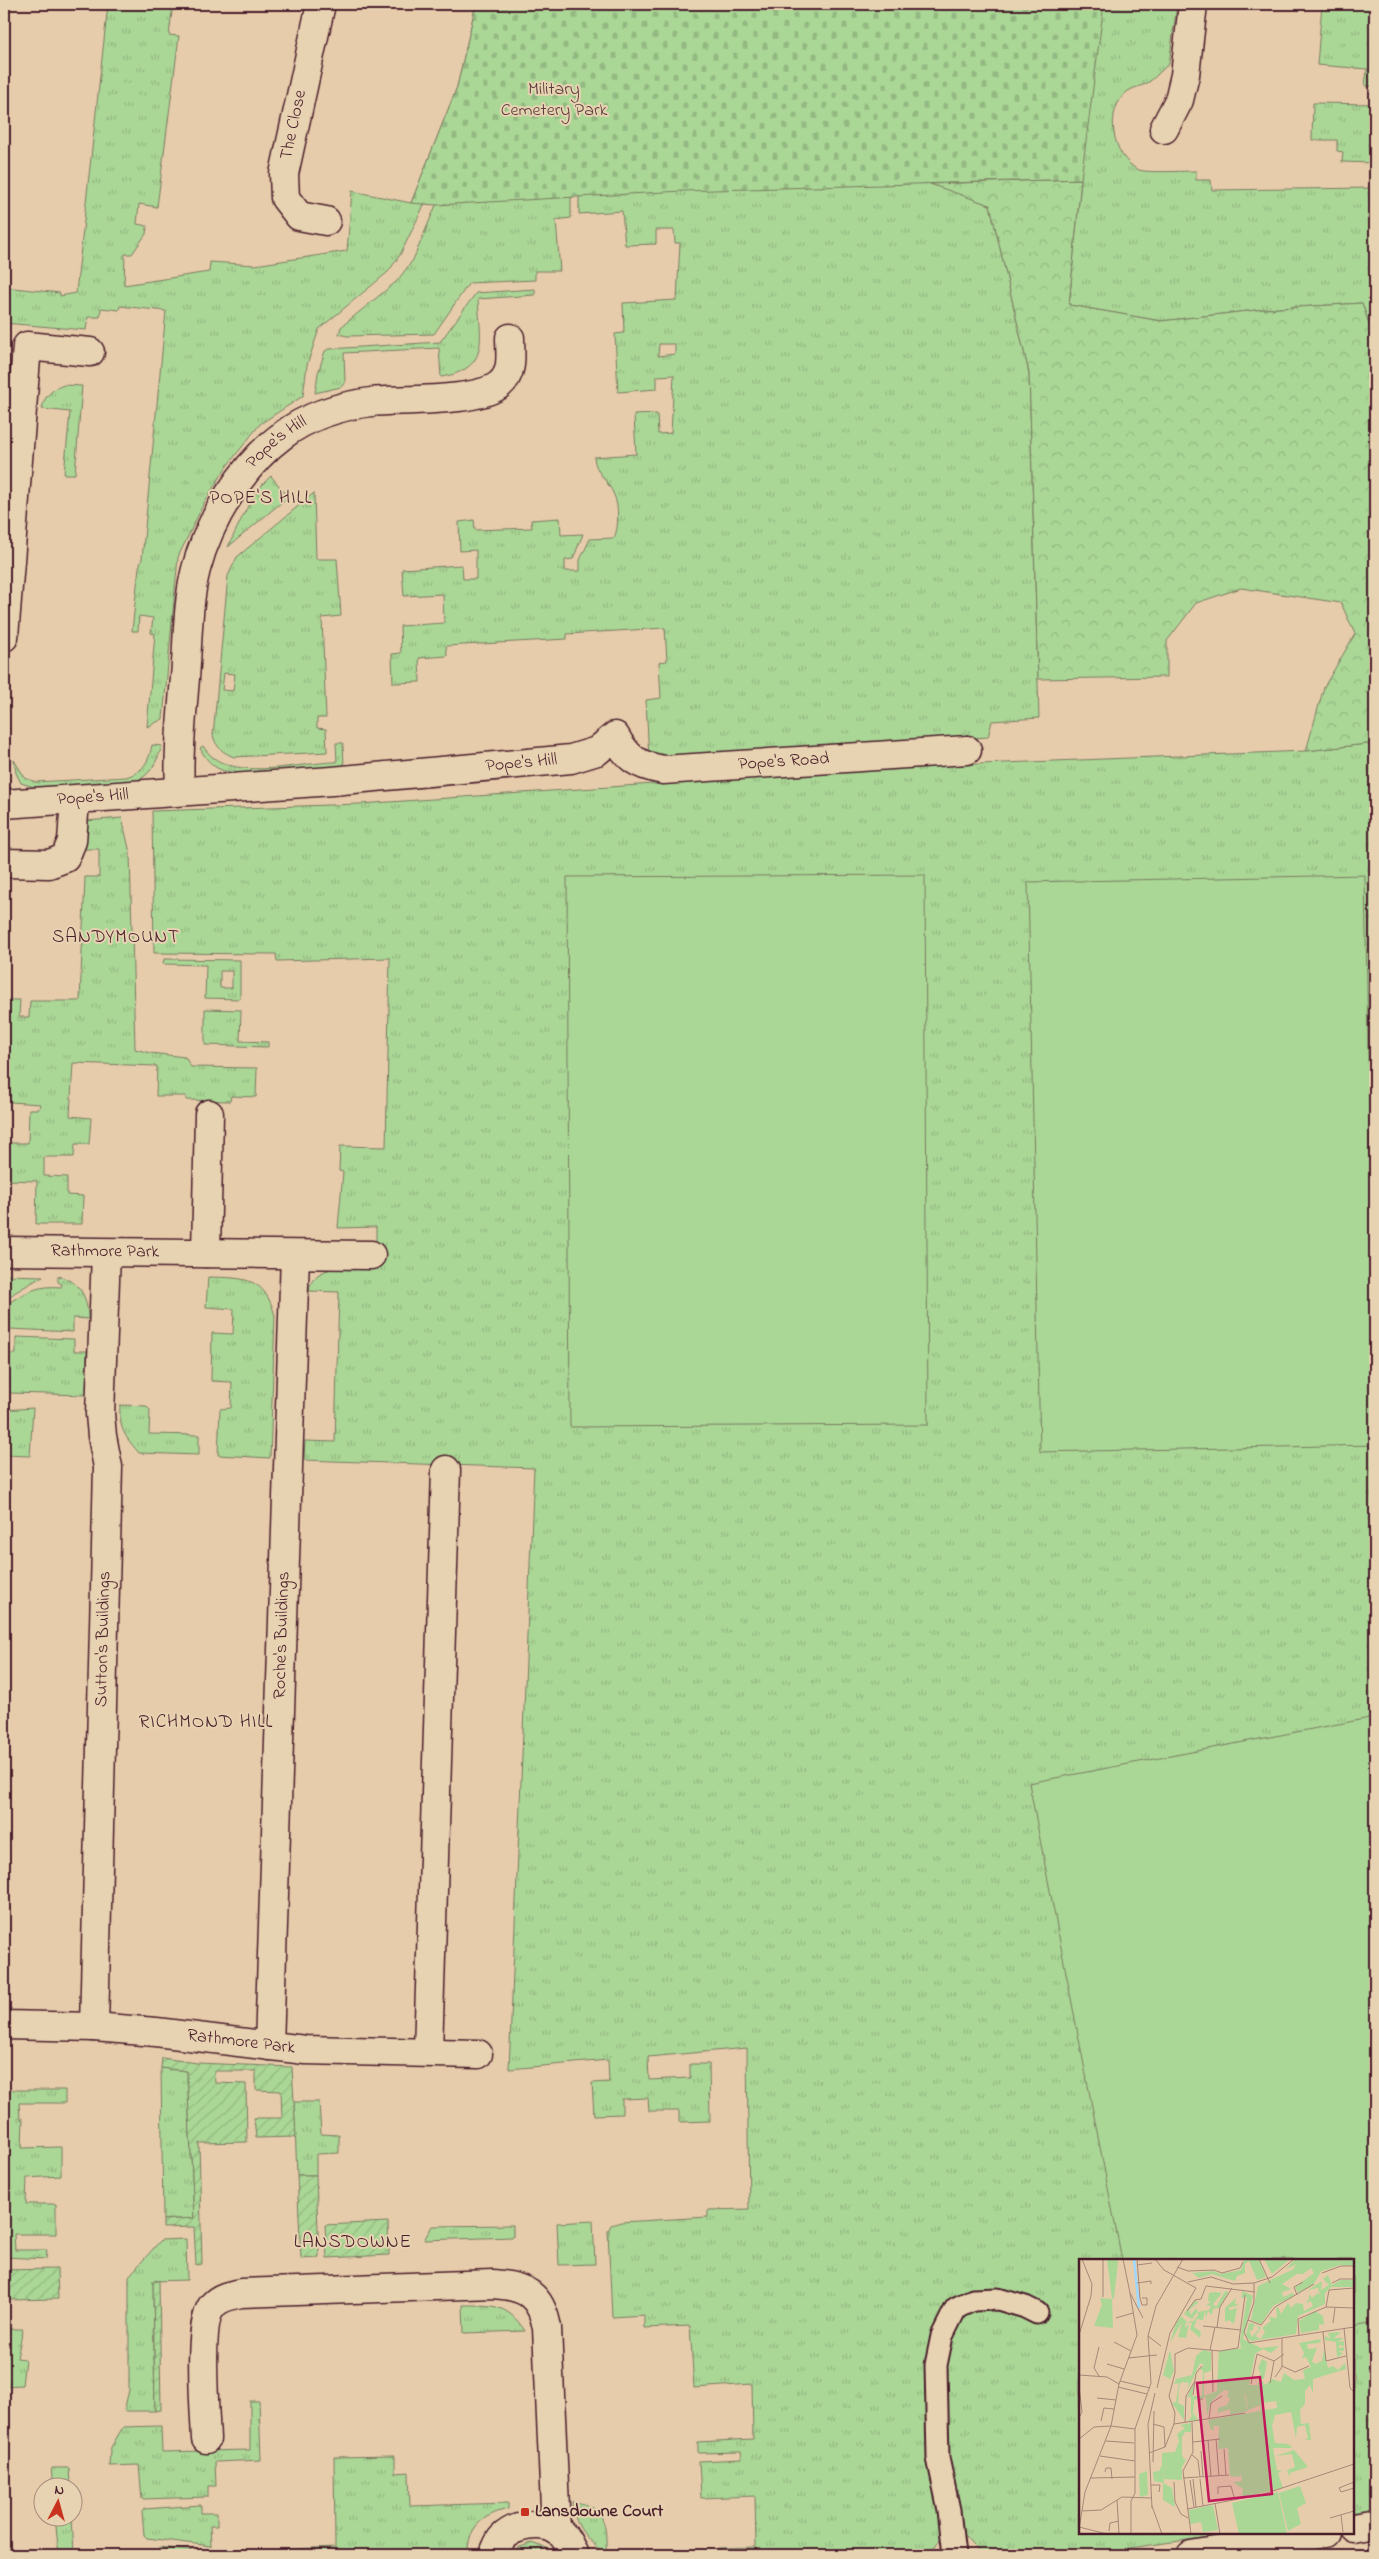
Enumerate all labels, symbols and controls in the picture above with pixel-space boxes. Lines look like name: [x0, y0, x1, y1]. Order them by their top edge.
park label: Military Cemetery Park: [501, 77, 607, 124]
street label: The Close: [274, 87, 314, 162]
street label: Pope's Hill: [240, 409, 311, 475]
district label: POPE'S HILL: [209, 485, 313, 512]
street label: Pope's Road: [737, 746, 830, 778]
street label: Pope's Hill: [484, 747, 558, 780]
street label: Pope's Hill: [56, 782, 130, 813]
district label: SANDYMOUNT: [52, 924, 180, 951]
street label: Rathmore Park: [51, 1239, 159, 1266]
street label: Sutton's Buildings: [89, 1571, 119, 1707]
street label: Roche's Buildings: [267, 1571, 298, 1699]
district label: RICHMOND HILL: [139, 1709, 273, 1736]
street label: Rathmore Park: [186, 2023, 297, 2062]
district label: LANSDOWNE: [294, 2229, 412, 2256]
inset map: [1079, 2259, 1354, 2534]
north arrow: [32, 2476, 82, 2526]
text: N: [53, 2480, 65, 2501]
place label: Lansdowne Court: [535, 2499, 664, 2525]
marker: Lansdowne Court: [519, 2506, 531, 2518]

